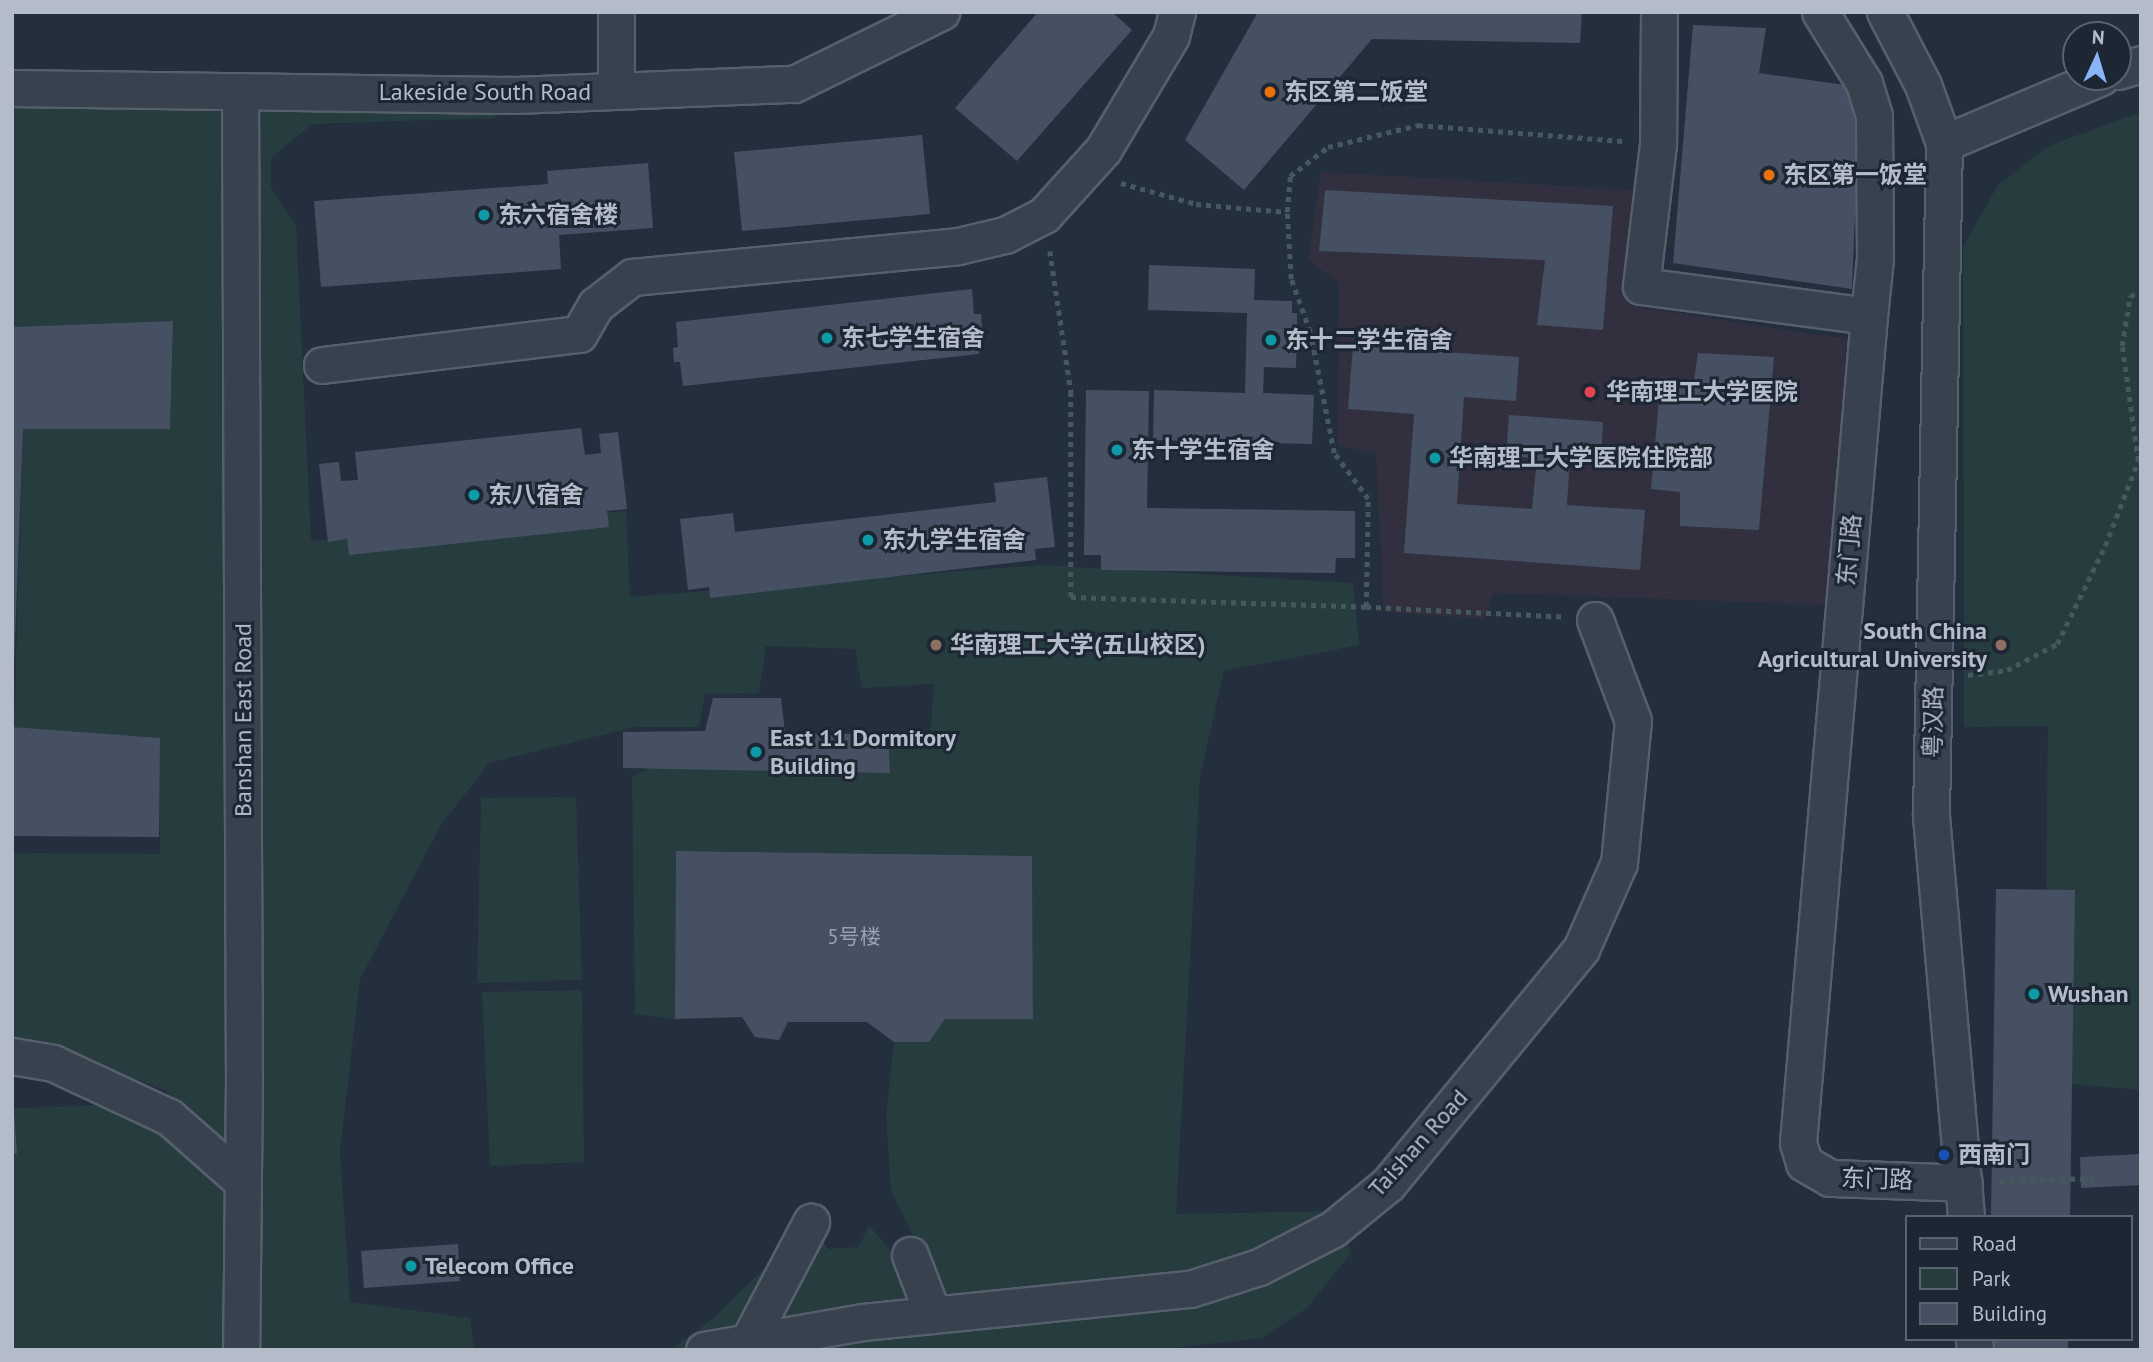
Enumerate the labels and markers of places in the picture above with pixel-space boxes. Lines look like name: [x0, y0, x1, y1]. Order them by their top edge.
place label: 东区第二饭堂: [1284, 78, 1428, 106]
marker: 东区第二饭堂: [1262, 84, 1278, 100]
place label: 东区第一饭堂: [1783, 161, 1927, 189]
marker: 东区第一饭堂: [1761, 167, 1777, 183]
place label: 东六宿舍楼: [498, 201, 618, 229]
marker: 东六宿舍楼: [476, 207, 492, 223]
place label: 东七学生宿舍: [841, 324, 985, 352]
place label: 东十二学生宿舍: [1285, 326, 1453, 354]
marker: 东七学生宿舍: [819, 330, 835, 346]
marker: 东十二学生宿舍: [1263, 332, 1279, 348]
place label: 华南理工大学医院: [1606, 378, 1798, 406]
marker: 华南理工大学医院: [1580, 382, 1600, 402]
place label: 东十学生宿舍: [1131, 436, 1275, 464]
marker: 东十学生宿舍: [1109, 442, 1125, 458]
place label: 华南理工大学医院住院部: [1449, 444, 1713, 472]
marker: 华南理工大学医院住院部: [1427, 450, 1443, 466]
place label: 东八宿舍: [488, 481, 584, 509]
marker: 东八宿舍: [466, 487, 482, 503]
place label: 东九学生宿舍: [882, 526, 1026, 554]
marker: 东九学生宿舍: [860, 532, 876, 548]
place label: South China Agricultural University: [1758, 617, 1987, 673]
place label: 华南理工大学(五山校区): [950, 631, 1206, 659]
marker: 华南理工大学(五山校区): [928, 637, 944, 653]
marker: South China Agricultural University: [1993, 637, 2009, 653]
place label: East 11 Dormitory Building: [770, 724, 956, 780]
marker: East 11 Dormitory Building: [748, 744, 764, 760]
place label: Wushan: [2048, 980, 2129, 1008]
marker: Wushan: [2026, 986, 2042, 1002]
place label: 西南门: [1958, 1141, 2030, 1169]
marker: 西南门: [1936, 1147, 1952, 1163]
place label: Telecom Office: [425, 1252, 574, 1280]
marker: Telecom Office: [403, 1258, 419, 1274]

